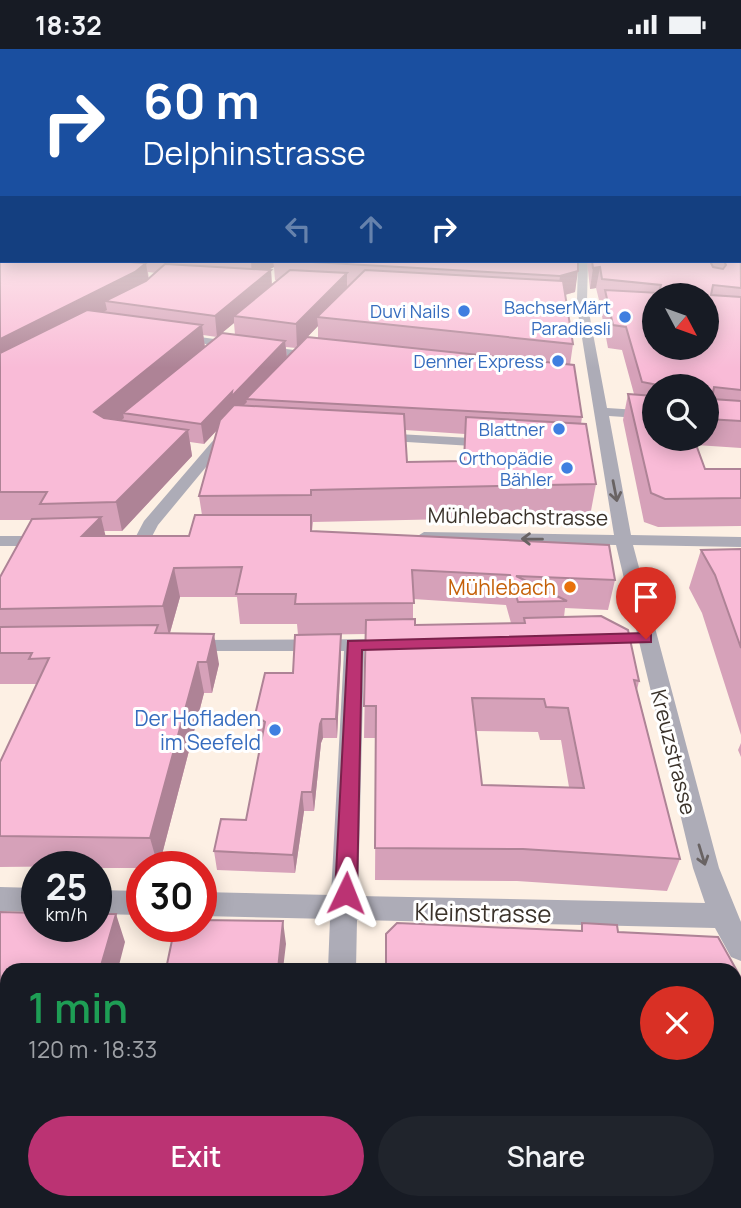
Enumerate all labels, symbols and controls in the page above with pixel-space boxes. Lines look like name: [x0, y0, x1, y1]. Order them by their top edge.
text: 18:32: [35, 7, 102, 43]
text: 60 m: [143, 67, 260, 134]
icon: right: [28, 77, 119, 168]
text: Delphinstrasse: [143, 131, 366, 175]
icon: left: [279, 210, 317, 248]
icon: ahead: [352, 210, 390, 248]
icon: right: [425, 210, 463, 248]
north arrow: [642, 283, 719, 361]
map controls: [642, 283, 719, 451]
place label: BachserMärt Paradiesli: [504, 295, 611, 340]
place label: Duvi Nails: [370, 299, 450, 323]
marker: Duvi Nails: [456, 303, 472, 319]
marker: BachserMärt Paradiesli: [617, 309, 633, 325]
place label: Denner Express: [414, 349, 544, 373]
marker: Denner Express: [550, 353, 566, 369]
button: search: [642, 374, 719, 451]
place label: Blattner: [479, 417, 546, 441]
marker: Blattner: [551, 421, 567, 437]
place label: Orthopädie Bähler: [459, 446, 553, 491]
marker: Orthopädie Bähler: [559, 460, 575, 476]
one-way arrow: [609, 479, 622, 502]
street label: Mühlebachstrasse: [427, 500, 609, 532]
one-way arrow: [520, 532, 543, 546]
pin: [616, 567, 676, 639]
place label: Mühlebach: [448, 573, 556, 601]
icon: arrive: [627, 578, 665, 616]
marker: Mühlebach: [562, 579, 578, 595]
street label: Kreuzstrasse: [645, 686, 703, 818]
place label: Der Hofladen im Seefeld: [134, 704, 261, 756]
marker: Der Hofladen im Seefeld: [267, 722, 283, 738]
one-way arrow: [697, 843, 710, 865]
speed limit sign: 30: [126, 851, 217, 942]
position arrow: [309, 856, 383, 930]
text: 25: [46, 863, 87, 911]
street label: Kleinstrasse: [414, 894, 552, 930]
text: km/h: [46, 902, 87, 926]
text: 1 min: [28, 978, 128, 1036]
button: close: [640, 986, 714, 1060]
text: 120 m · 18:33: [28, 1033, 157, 1065]
button: Exit: [28, 1116, 364, 1196]
button: Share: [378, 1116, 714, 1196]

